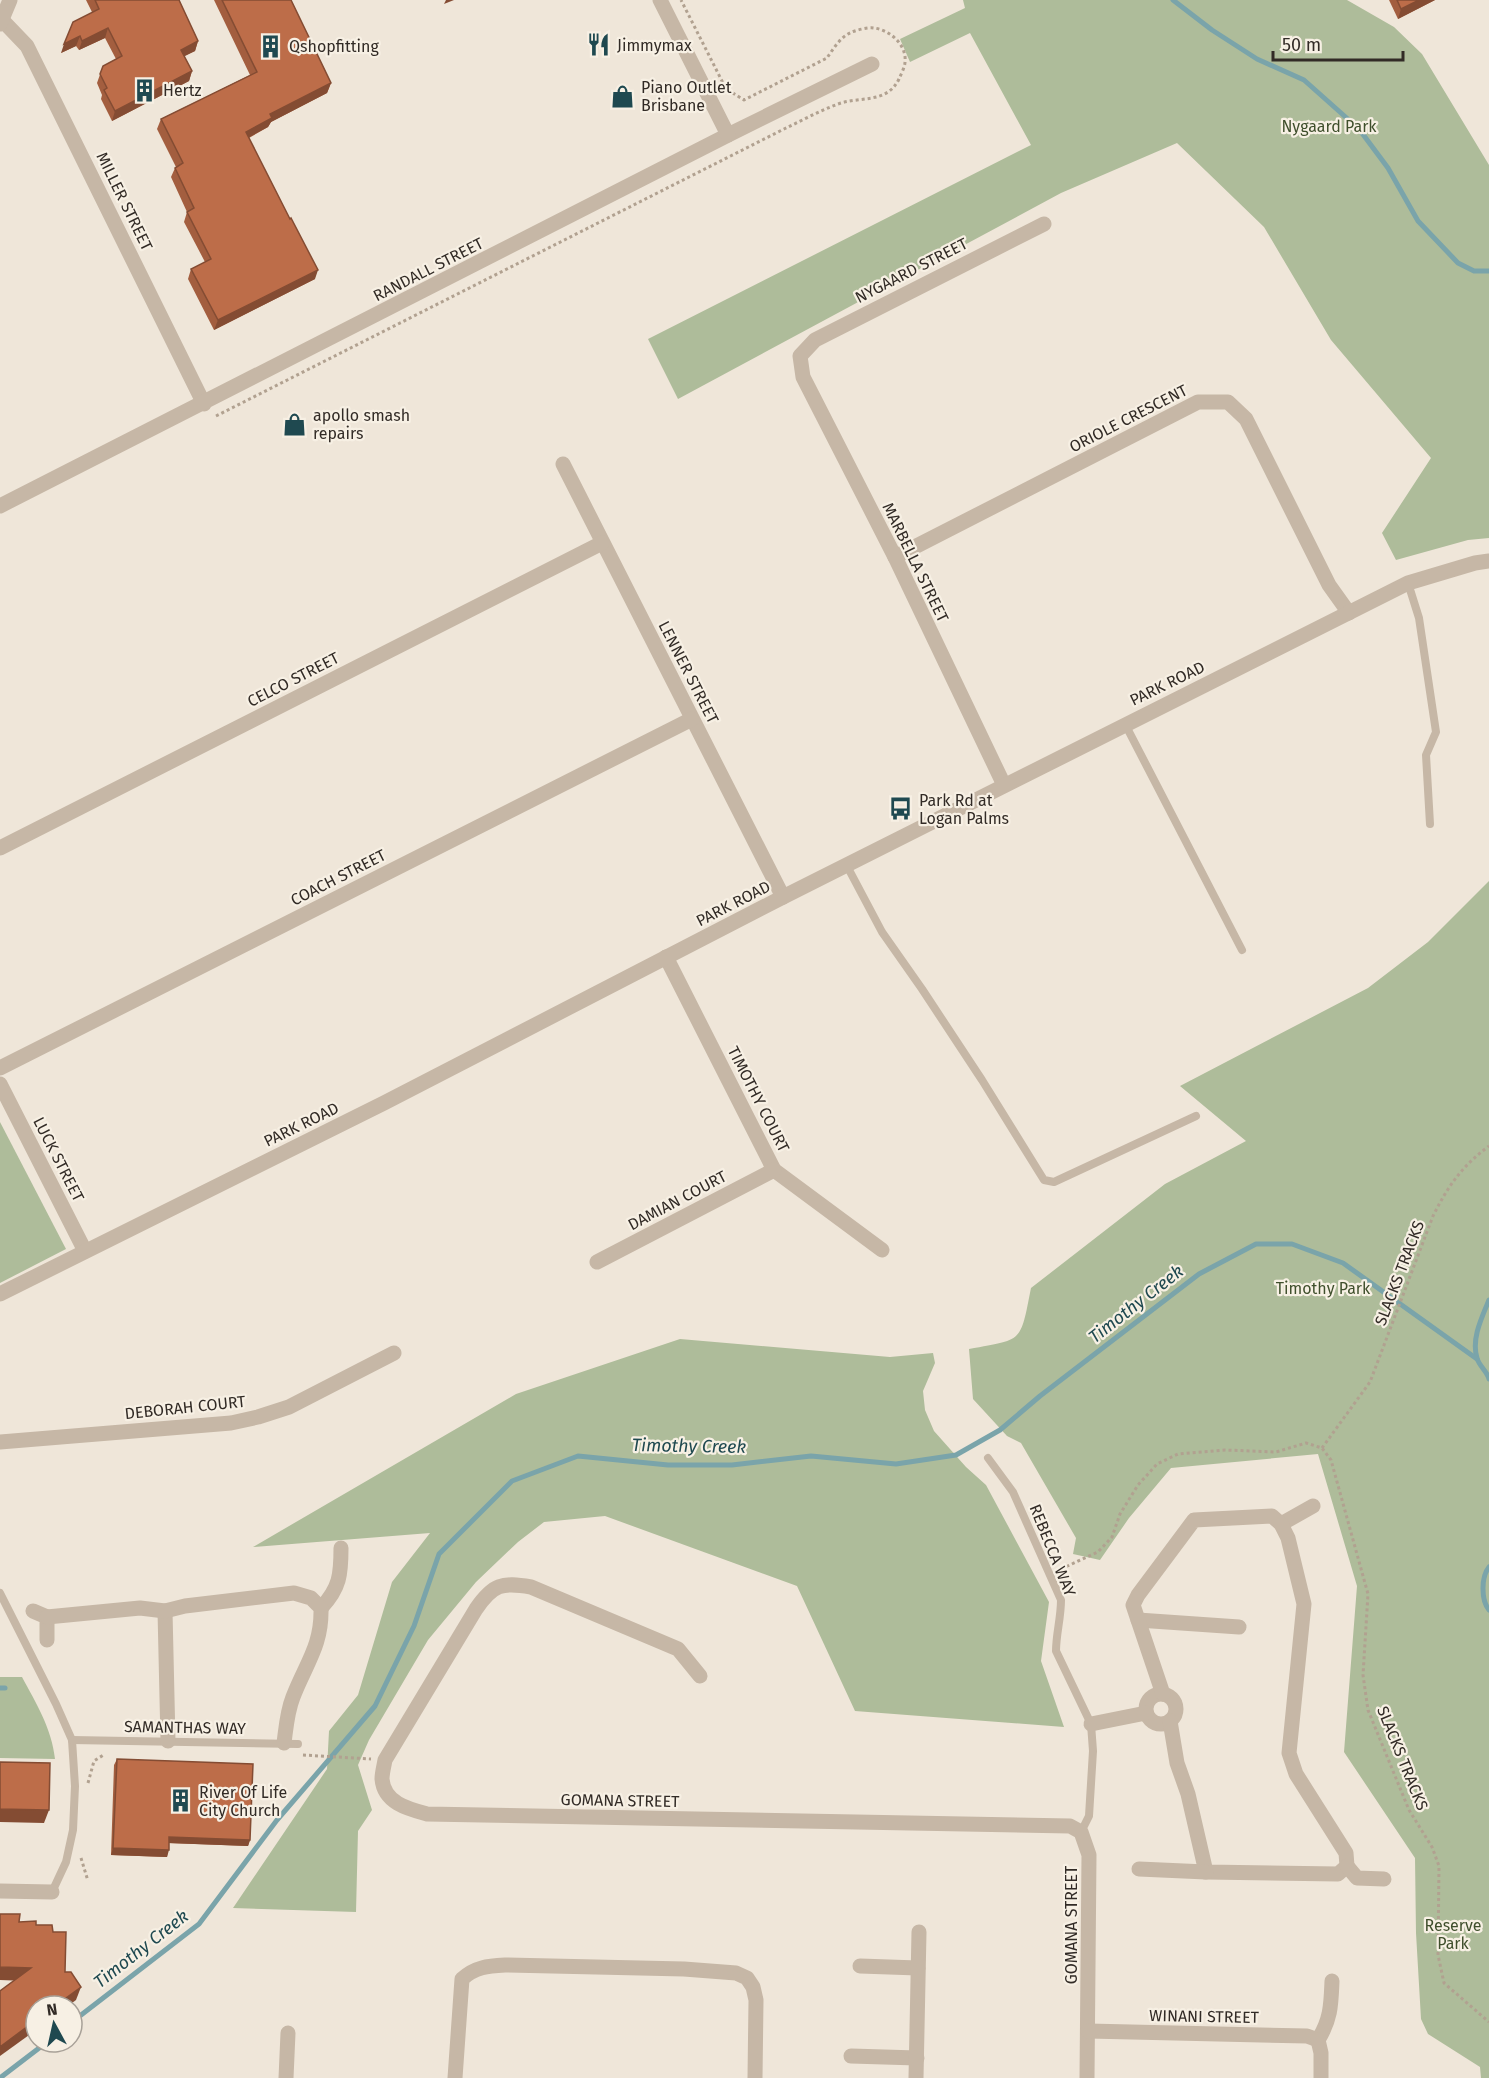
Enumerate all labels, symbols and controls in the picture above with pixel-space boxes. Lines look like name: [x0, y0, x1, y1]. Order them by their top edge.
scale bar: [1273, 24, 1404, 62]
restaurant icon: Jimmymax: [586, 32, 612, 58]
building icon: Qshopfitting: [258, 33, 284, 59]
text: 50 m: [1282, 34, 1321, 56]
place label: Jimmymax: [617, 36, 692, 55]
place label: Qshopfitting: [289, 37, 379, 56]
building icon: Hertz: [132, 77, 158, 103]
place label: Piano Outlet Brisbane: [641, 78, 732, 115]
place label: Hertz: [163, 81, 202, 100]
shop icon: Piano Outlet Brisbane: [610, 83, 636, 109]
park label: Nygaard Park: [1281, 117, 1377, 136]
street label: MILLER STREET: [92, 149, 157, 254]
street label: RANDALL STREET: [370, 233, 487, 305]
street label: NYGAARD STREET: [852, 234, 971, 307]
street label: ORIOLE CRESCENT: [1066, 380, 1191, 456]
place label: apollo smash repairs: [313, 406, 410, 443]
shop icon: apollo smash repairs: [282, 411, 308, 437]
street label: MARBELLA STREET: [878, 499, 953, 626]
street label: LENNER STREET: [655, 618, 723, 727]
street label: CELCO STREET: [244, 648, 343, 711]
street label: PARK ROAD: [1127, 657, 1208, 710]
place label: Park Rd at Logan Palms: [919, 791, 1009, 828]
bus stop icon: Park Rd at Logan Palms: [888, 796, 914, 822]
street label: COACH STREET: [287, 845, 390, 910]
street label: PARK ROAD: [693, 877, 774, 930]
street label: TIMOTHY COURT: [724, 1043, 794, 1156]
street label: PARK ROAD: [261, 1098, 342, 1151]
street label: LUCK STREET: [29, 1114, 88, 1205]
street label: DAMIAN COURT: [625, 1166, 730, 1234]
street label: SLACKS TRACKS: [1371, 1218, 1428, 1328]
water label: Timothy Creek: [1084, 1260, 1188, 1348]
park label: Timothy Park: [1276, 1279, 1371, 1298]
street label: DEBORAH COURT: [124, 1392, 247, 1423]
water label: Timothy Creek: [632, 1434, 747, 1458]
street label: REBECCA WAY: [1025, 1501, 1080, 1599]
street label: SLACKS TRACKS: [1373, 1703, 1432, 1813]
street label: SAMANTHAS WAY: [124, 1717, 246, 1738]
place label: River Of Life City Church: [199, 1783, 287, 1820]
building icon: River Of Life City Church: [168, 1788, 194, 1814]
street label: GOMANA STREET: [560, 1790, 680, 1811]
street label: GOMANA STREET: [1062, 1865, 1081, 1984]
water label: Timothy Creek: [89, 1905, 193, 1993]
park label: Reserve Park: [1424, 1916, 1482, 1953]
north arrow: [24, 1994, 84, 2054]
text: N: [45, 1999, 59, 2020]
street label: WINANI STREET: [1149, 2006, 1260, 2027]

